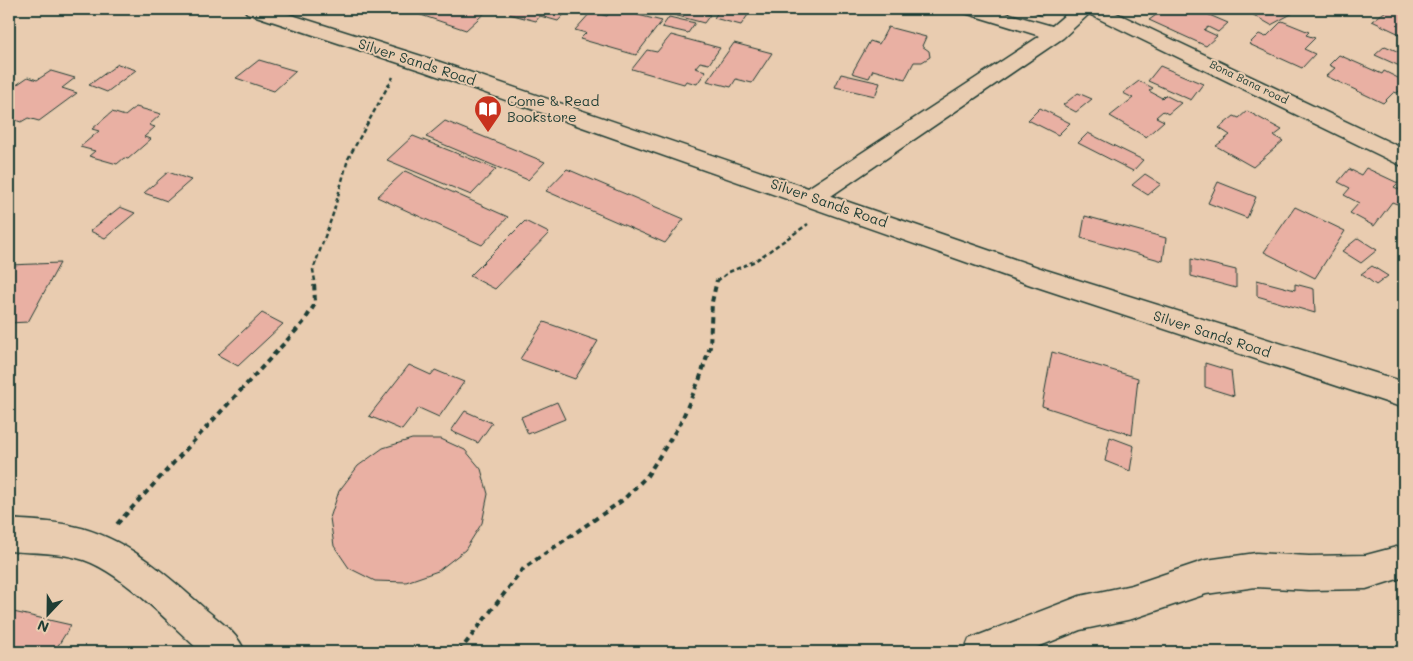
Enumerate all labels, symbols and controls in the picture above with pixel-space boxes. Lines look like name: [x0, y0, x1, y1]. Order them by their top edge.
street label: Silver Sands Road: [356, 34, 479, 90]
street label: Bona Bana road: [1207, 56, 1291, 107]
place label: Come & Read Bookstore: [507, 91, 600, 126]
library icon: Come & Read Bookstore: [473, 94, 503, 133]
street label: Silver Sands Road: [768, 174, 890, 232]
street label: Silver Sands Road: [1151, 306, 1274, 362]
north arrow: [22, 588, 72, 638]
text: N: [34, 616, 51, 637]

